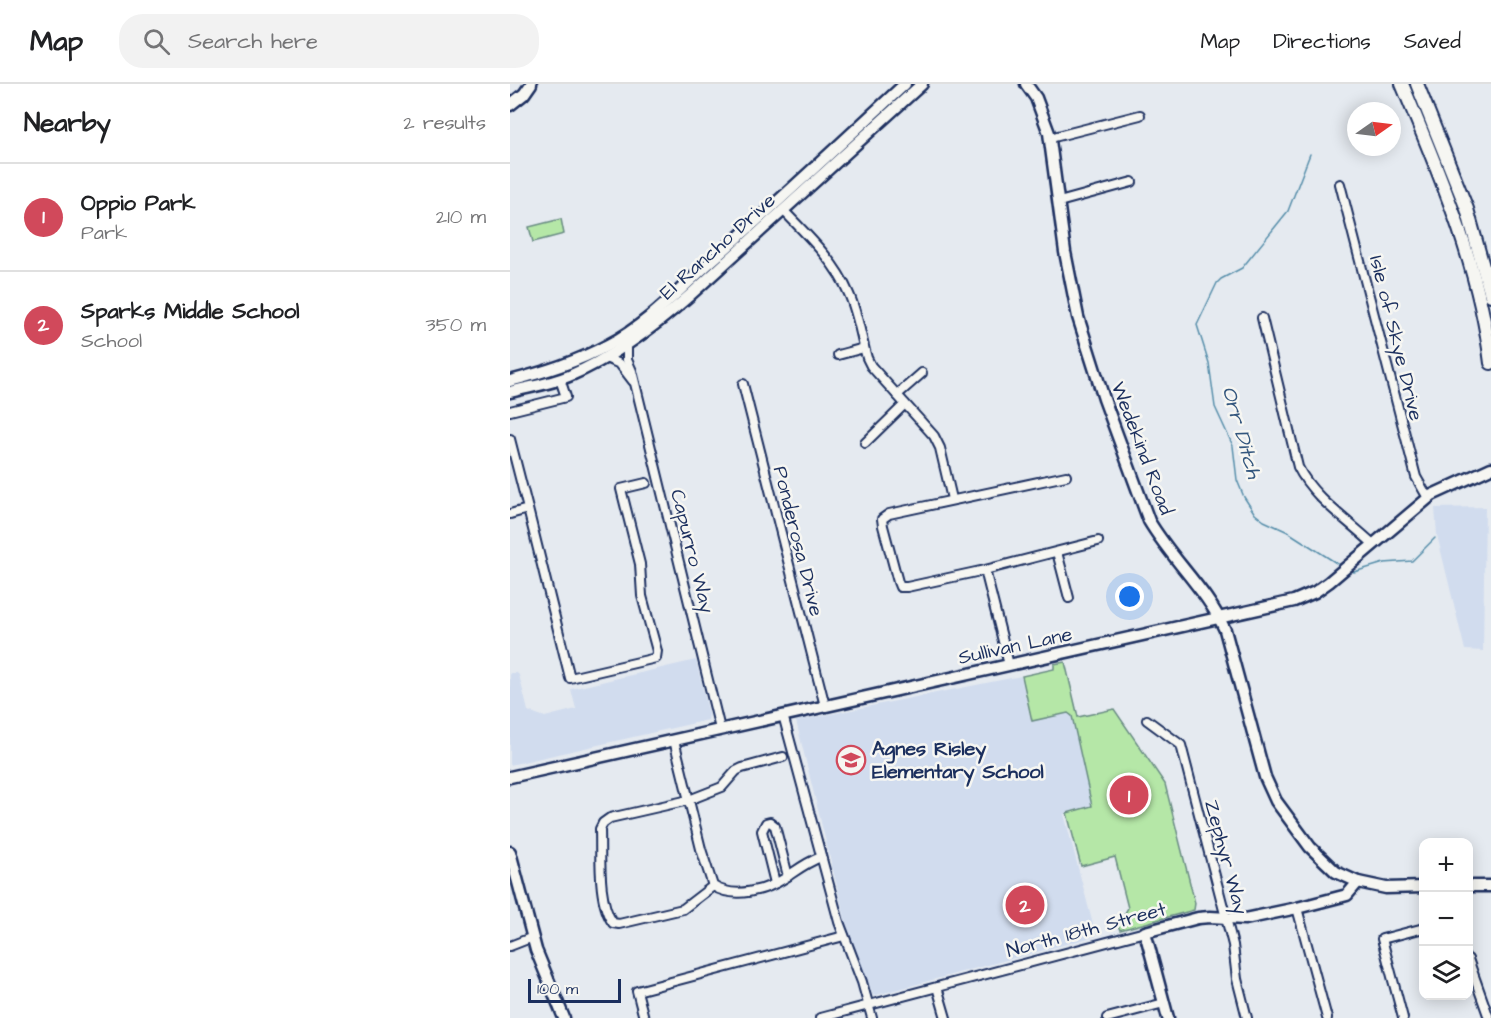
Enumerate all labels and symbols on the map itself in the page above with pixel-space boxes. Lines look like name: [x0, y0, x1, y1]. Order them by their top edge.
north arrow: [1347, 102, 1401, 156]
street label: El Rancho Drive: [654, 187, 782, 306]
street label: Isle of Skye Drive: [1361, 253, 1430, 424]
street label: Wedekind Road: [1104, 378, 1180, 519]
water label: Orr Ditch: [1215, 383, 1269, 483]
street label: Ponderosa Drive: [766, 463, 830, 619]
street label: Capurro Way: [662, 486, 721, 616]
your location: [1115, 582, 1144, 611]
street label: Sullivan Lane: [956, 620, 1075, 672]
place label: Agnes Risley Elementary School: [872, 735, 1044, 787]
school or university icon: Agnes Risley Elementary School: [835, 744, 867, 776]
pin: 1: [1110, 772, 1148, 818]
street label: Zephyr Way: [1196, 797, 1255, 918]
pin: 2: [1006, 882, 1044, 928]
street label: North 18th Street: [1003, 895, 1169, 965]
scale bar: [528, 976, 621, 1004]

